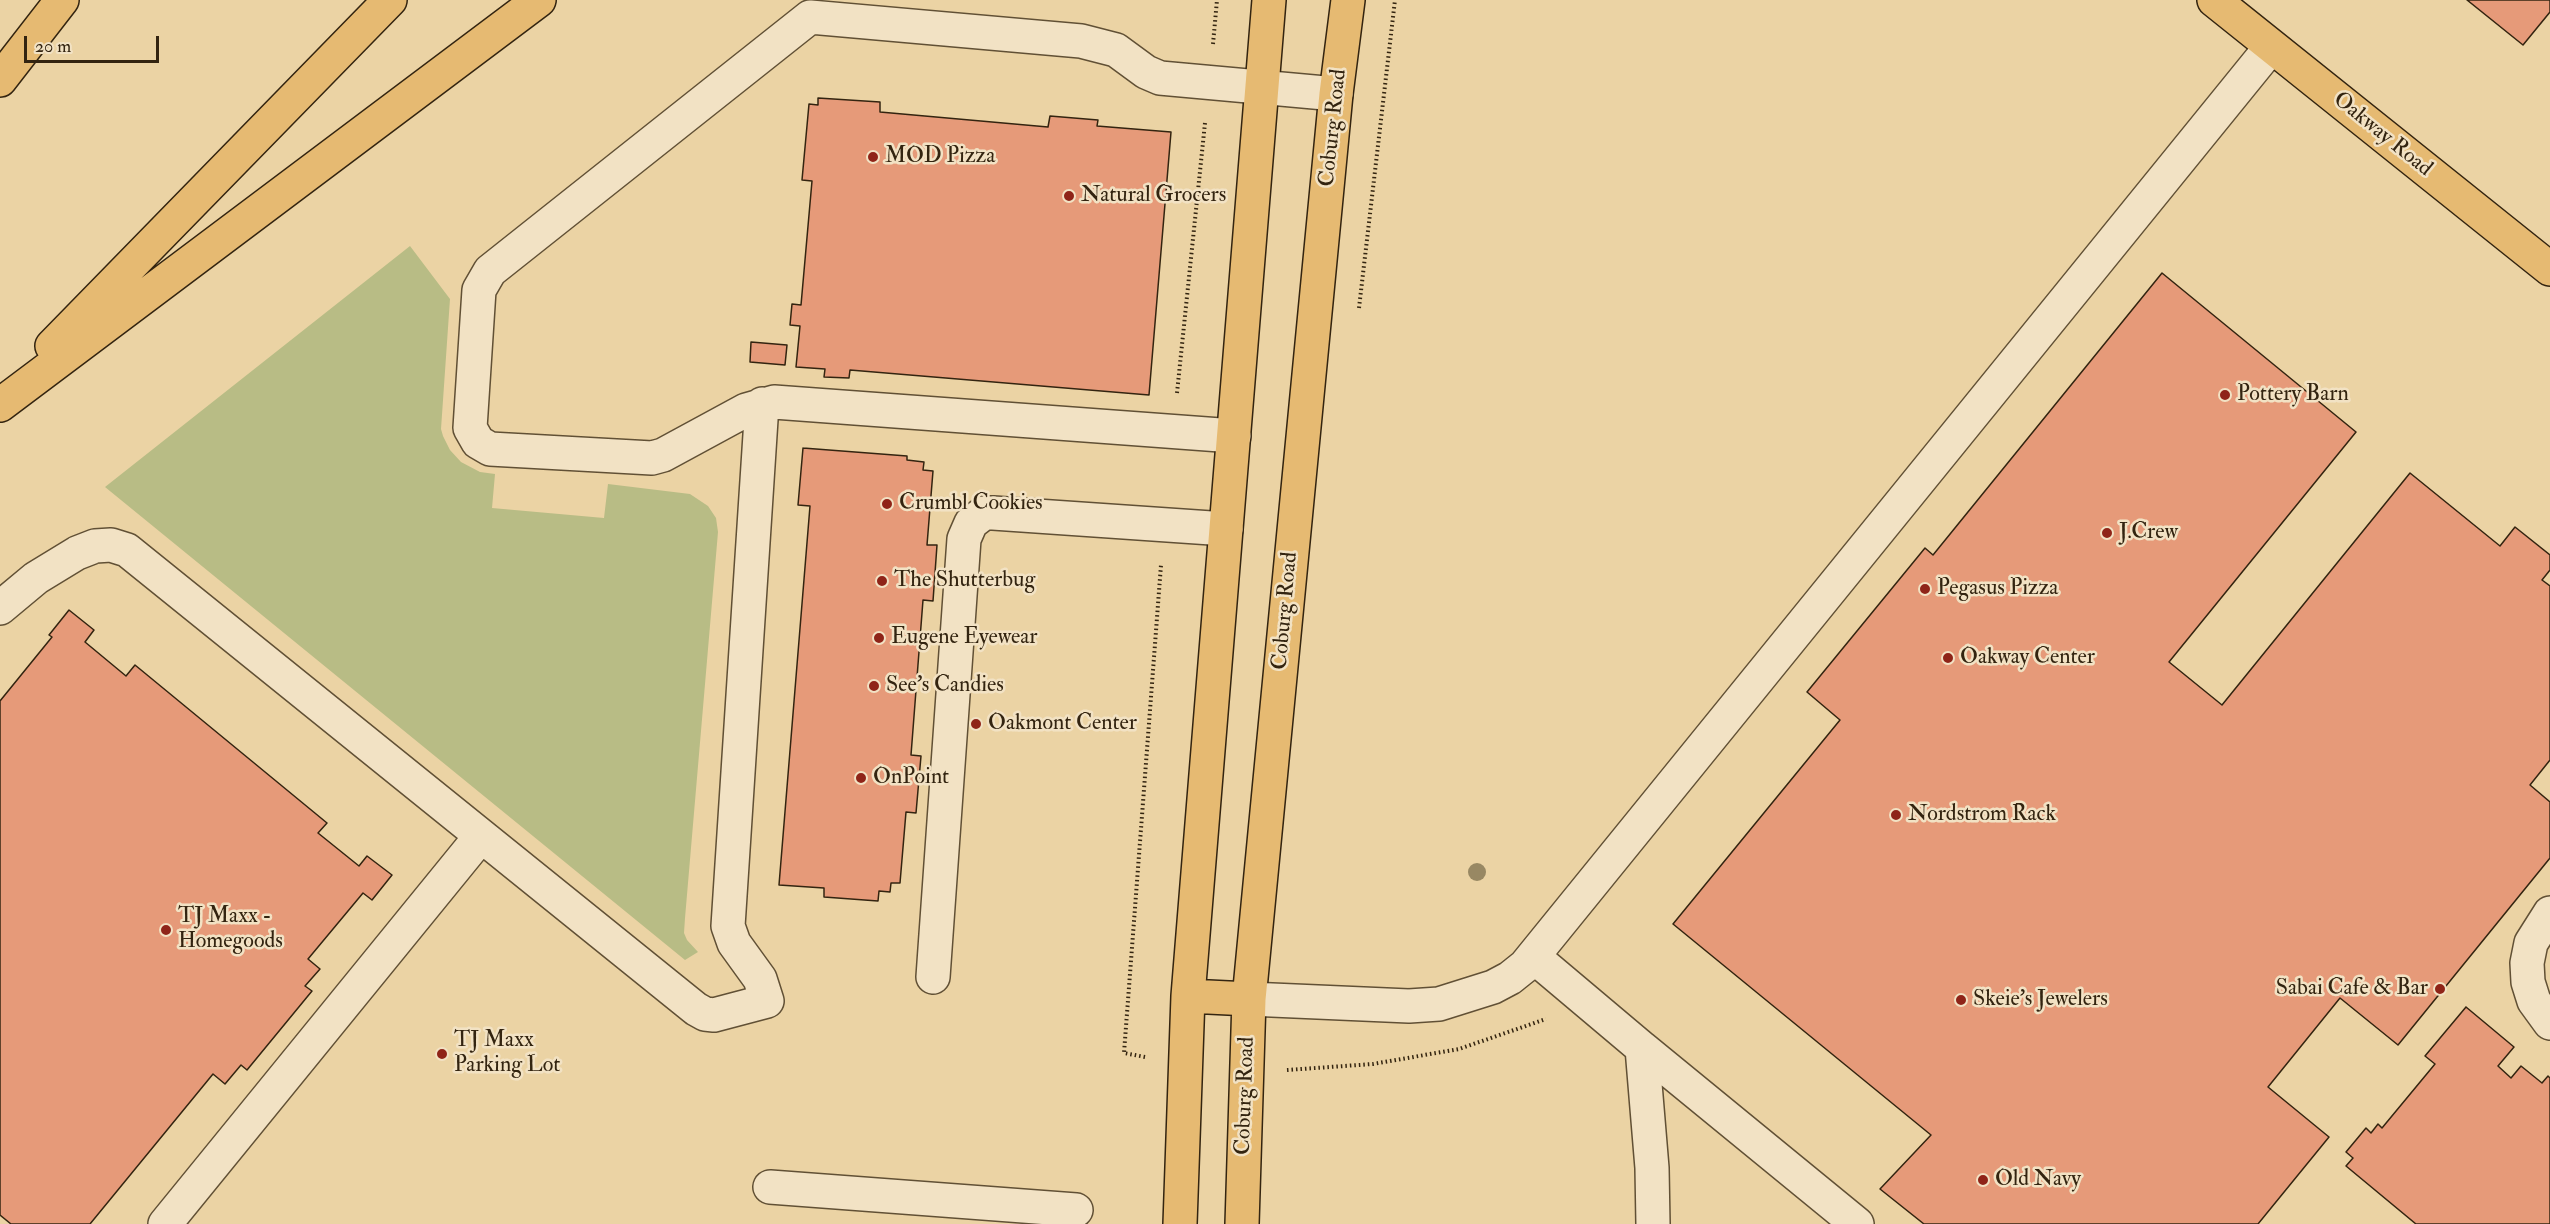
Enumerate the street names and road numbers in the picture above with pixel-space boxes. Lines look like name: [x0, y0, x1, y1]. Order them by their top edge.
street label: Coburg Road: [1315, 68, 1353, 188]
street label: Oakway Road: [2327, 87, 2437, 183]
street label: Coburg Road: [1268, 551, 1304, 671]
street label: Coburg Road: [1231, 1036, 1261, 1156]

